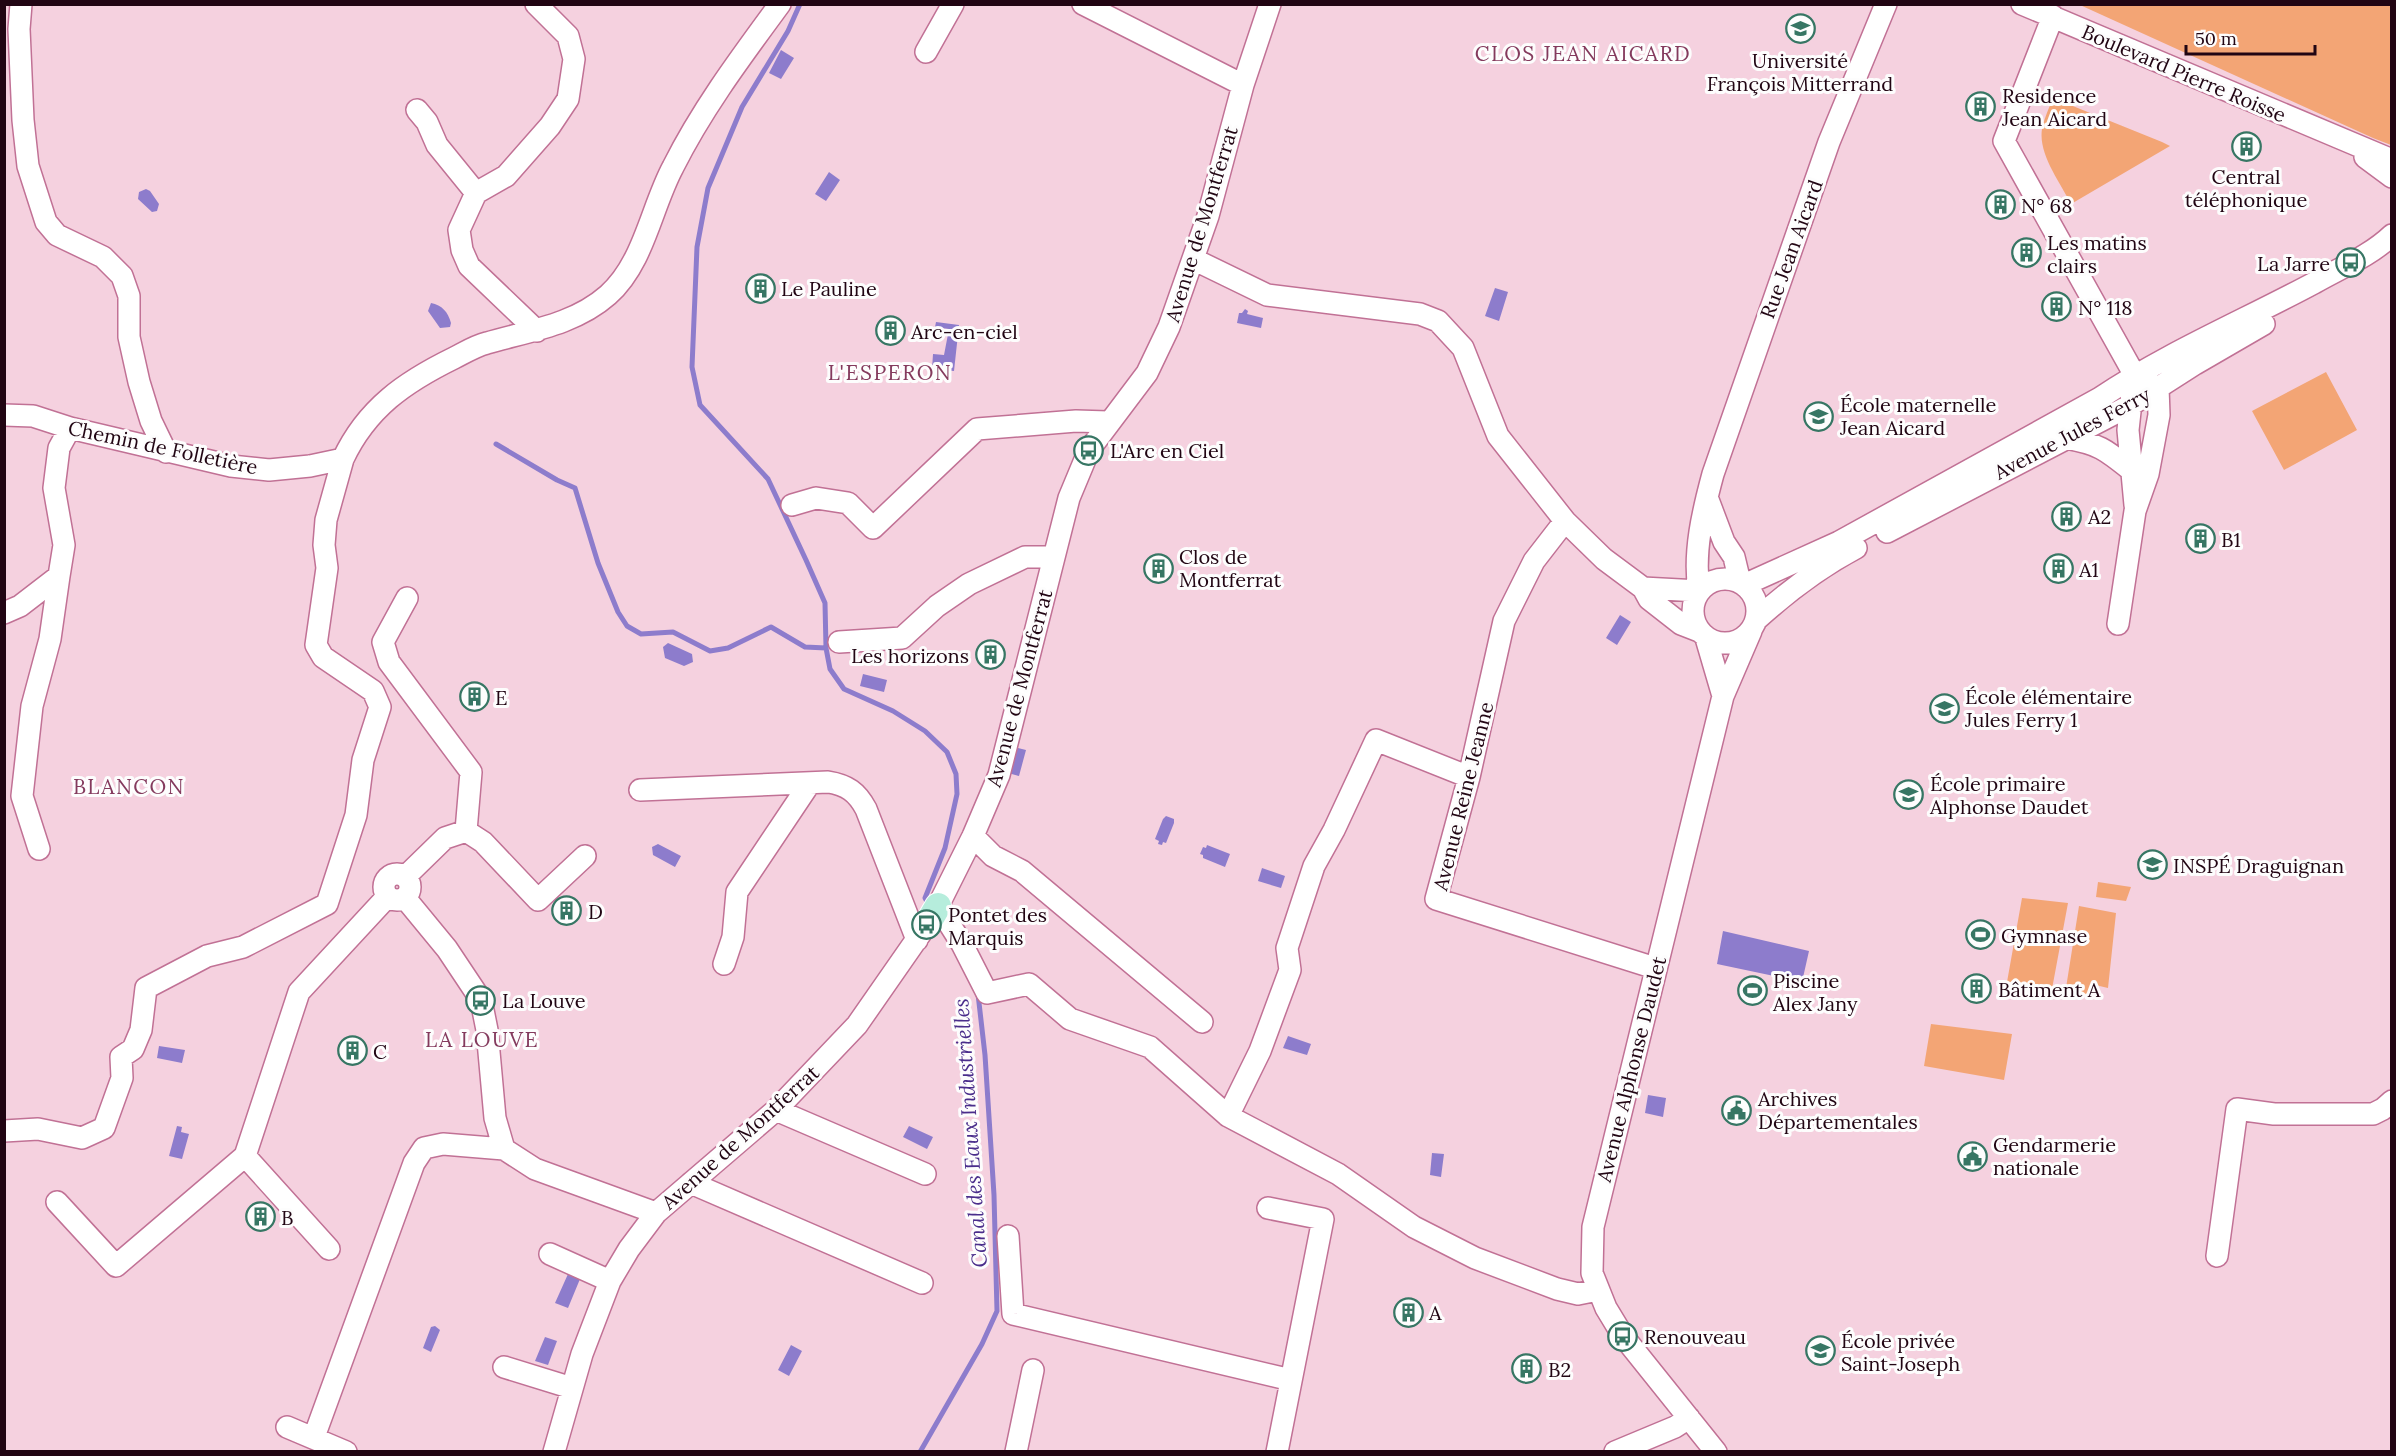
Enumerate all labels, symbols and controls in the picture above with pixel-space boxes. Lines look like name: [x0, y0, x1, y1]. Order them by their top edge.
school or university icon: Université François Mitterrand: [1784, 13, 1816, 45]
scale bar: [2186, 18, 2315, 56]
street label: Boulevard Pierre Roisse: [2078, 19, 2290, 127]
text: 50 m: [2195, 27, 2237, 50]
district label: CLOS JEAN AICARD: [1475, 40, 1691, 67]
place label: Université François Mitterrand: [1707, 48, 1893, 96]
place label: Residence Jean Aicard: [2001, 83, 2107, 131]
building icon: Residence Jean Aicard: [1965, 90, 1997, 122]
street label: Avenue de Montferrat: [1159, 123, 1243, 326]
building icon: Central téléphonique: [2230, 130, 2262, 162]
place label: Central téléphonique: [2185, 164, 2307, 212]
street label: Rue Jean Aicard: [1754, 176, 1828, 322]
building icon: N° 68: [1984, 189, 2016, 221]
place label: N° 68: [2021, 193, 2072, 218]
place label: Les matins clairs: [2047, 230, 2147, 278]
building icon: Les matins clairs: [2010, 237, 2042, 269]
bus stop icon: La Jarre: [2335, 247, 2367, 279]
place label: La Jarre: [2257, 251, 2330, 276]
building icon: Le Pauline: [744, 272, 776, 304]
place label: Le Pauline: [781, 276, 877, 301]
building icon: N° 118: [2041, 291, 2073, 323]
place label: N° 118: [2078, 295, 2132, 320]
building icon: Arc-en-ciel: [874, 315, 906, 347]
place label: Arc-en-ciel: [910, 319, 1018, 344]
district label: L'ESPERON: [828, 359, 952, 386]
street label: Avenue Jules Ferry: [1989, 381, 2155, 485]
place label: École maternelle Jean Aicard: [1839, 392, 1996, 440]
school or university icon: École maternelle Jean Aicard: [1803, 400, 1835, 432]
street label: Chemin de Folletière: [66, 415, 260, 479]
bus stop icon: L'Arc en Ciel: [1073, 434, 1105, 466]
place label: L'Arc en Ciel: [1110, 438, 1224, 463]
building icon: A2: [2051, 500, 2083, 532]
place label: A2: [2087, 504, 2111, 529]
building icon: B1: [2184, 523, 2216, 555]
place label: B1: [2221, 527, 2241, 552]
place label: Clos de Montferrat: [1179, 544, 1281, 592]
building icon: Clos de Montferrat: [1142, 552, 1174, 584]
building icon: A1: [2042, 553, 2074, 585]
place label: A1: [2078, 557, 2099, 582]
street label: Avenue de Montferrat: [980, 586, 1057, 790]
building icon: Les horizons: [974, 639, 1006, 671]
place label: Les horizons: [851, 643, 969, 668]
building icon: E: [458, 681, 490, 713]
place label: École élémentaire Jules Ferry 1: [1964, 684, 2132, 732]
place label: E: [495, 685, 507, 710]
school or university icon: École élémentaire Jules Ferry 1: [1928, 692, 1960, 724]
street label: Avenue Reine Jeanne: [1427, 699, 1499, 894]
place label: École primaire Alphonse Daudet: [1929, 771, 2089, 819]
district label: BLANCON: [73, 773, 185, 800]
school or university icon: École primaire Alphonse Daudet: [1893, 778, 1925, 810]
school or university icon: INSPÉ Draguignan: [2136, 849, 2168, 881]
place label: INSPÉ Draguignan: [2173, 853, 2344, 878]
building icon: D: [551, 895, 583, 927]
place label: D: [588, 899, 603, 924]
place label: Pontet des Marquis: [948, 902, 1047, 950]
bus stop icon: Pontet des Marquis: [911, 909, 943, 941]
sports icon: Gymnase: [1964, 919, 1996, 951]
place label: Gymnase: [2001, 923, 2087, 948]
street label: Avenue Alphonse Daudet: [1591, 953, 1671, 1185]
place label: Piscine Alex Jany: [1772, 968, 1858, 1016]
building icon: Bâtiment A: [1961, 973, 1993, 1005]
sports icon: Piscine Alex Jany: [1736, 975, 1768, 1007]
place label: Bâtiment A: [1998, 977, 2101, 1002]
bus stop icon: La Louve: [465, 984, 497, 1016]
place label: La Louve: [502, 988, 586, 1013]
water label: Canal des Eaux Industrielles: [947, 998, 993, 1268]
district label: LA LOUVE: [425, 1026, 539, 1053]
building icon: C: [336, 1035, 368, 1067]
place label: C: [373, 1039, 387, 1064]
street label: Avenue de Montferrat: [655, 1059, 824, 1215]
place label: Archives Départementales: [1757, 1086, 1918, 1134]
public building icon: Archives Départementales: [1721, 1094, 1753, 1126]
place label: Gendarmerie nationale: [1993, 1132, 2116, 1180]
public building icon: Gendarmerie nationale: [1956, 1140, 1988, 1172]
building icon: B: [244, 1201, 276, 1233]
place label: B: [281, 1205, 293, 1230]
building icon: A: [1392, 1296, 1424, 1328]
place label: A: [1428, 1300, 1442, 1325]
bus stop icon: Renouveau: [1607, 1320, 1639, 1352]
place label: Renouveau: [1644, 1324, 1746, 1349]
place label: École privée Saint-Joseph: [1841, 1328, 1960, 1376]
school or university icon: École privée Saint-Joseph: [1804, 1335, 1836, 1367]
building icon: B2: [1511, 1353, 1543, 1385]
place label: B2: [1548, 1357, 1571, 1382]

